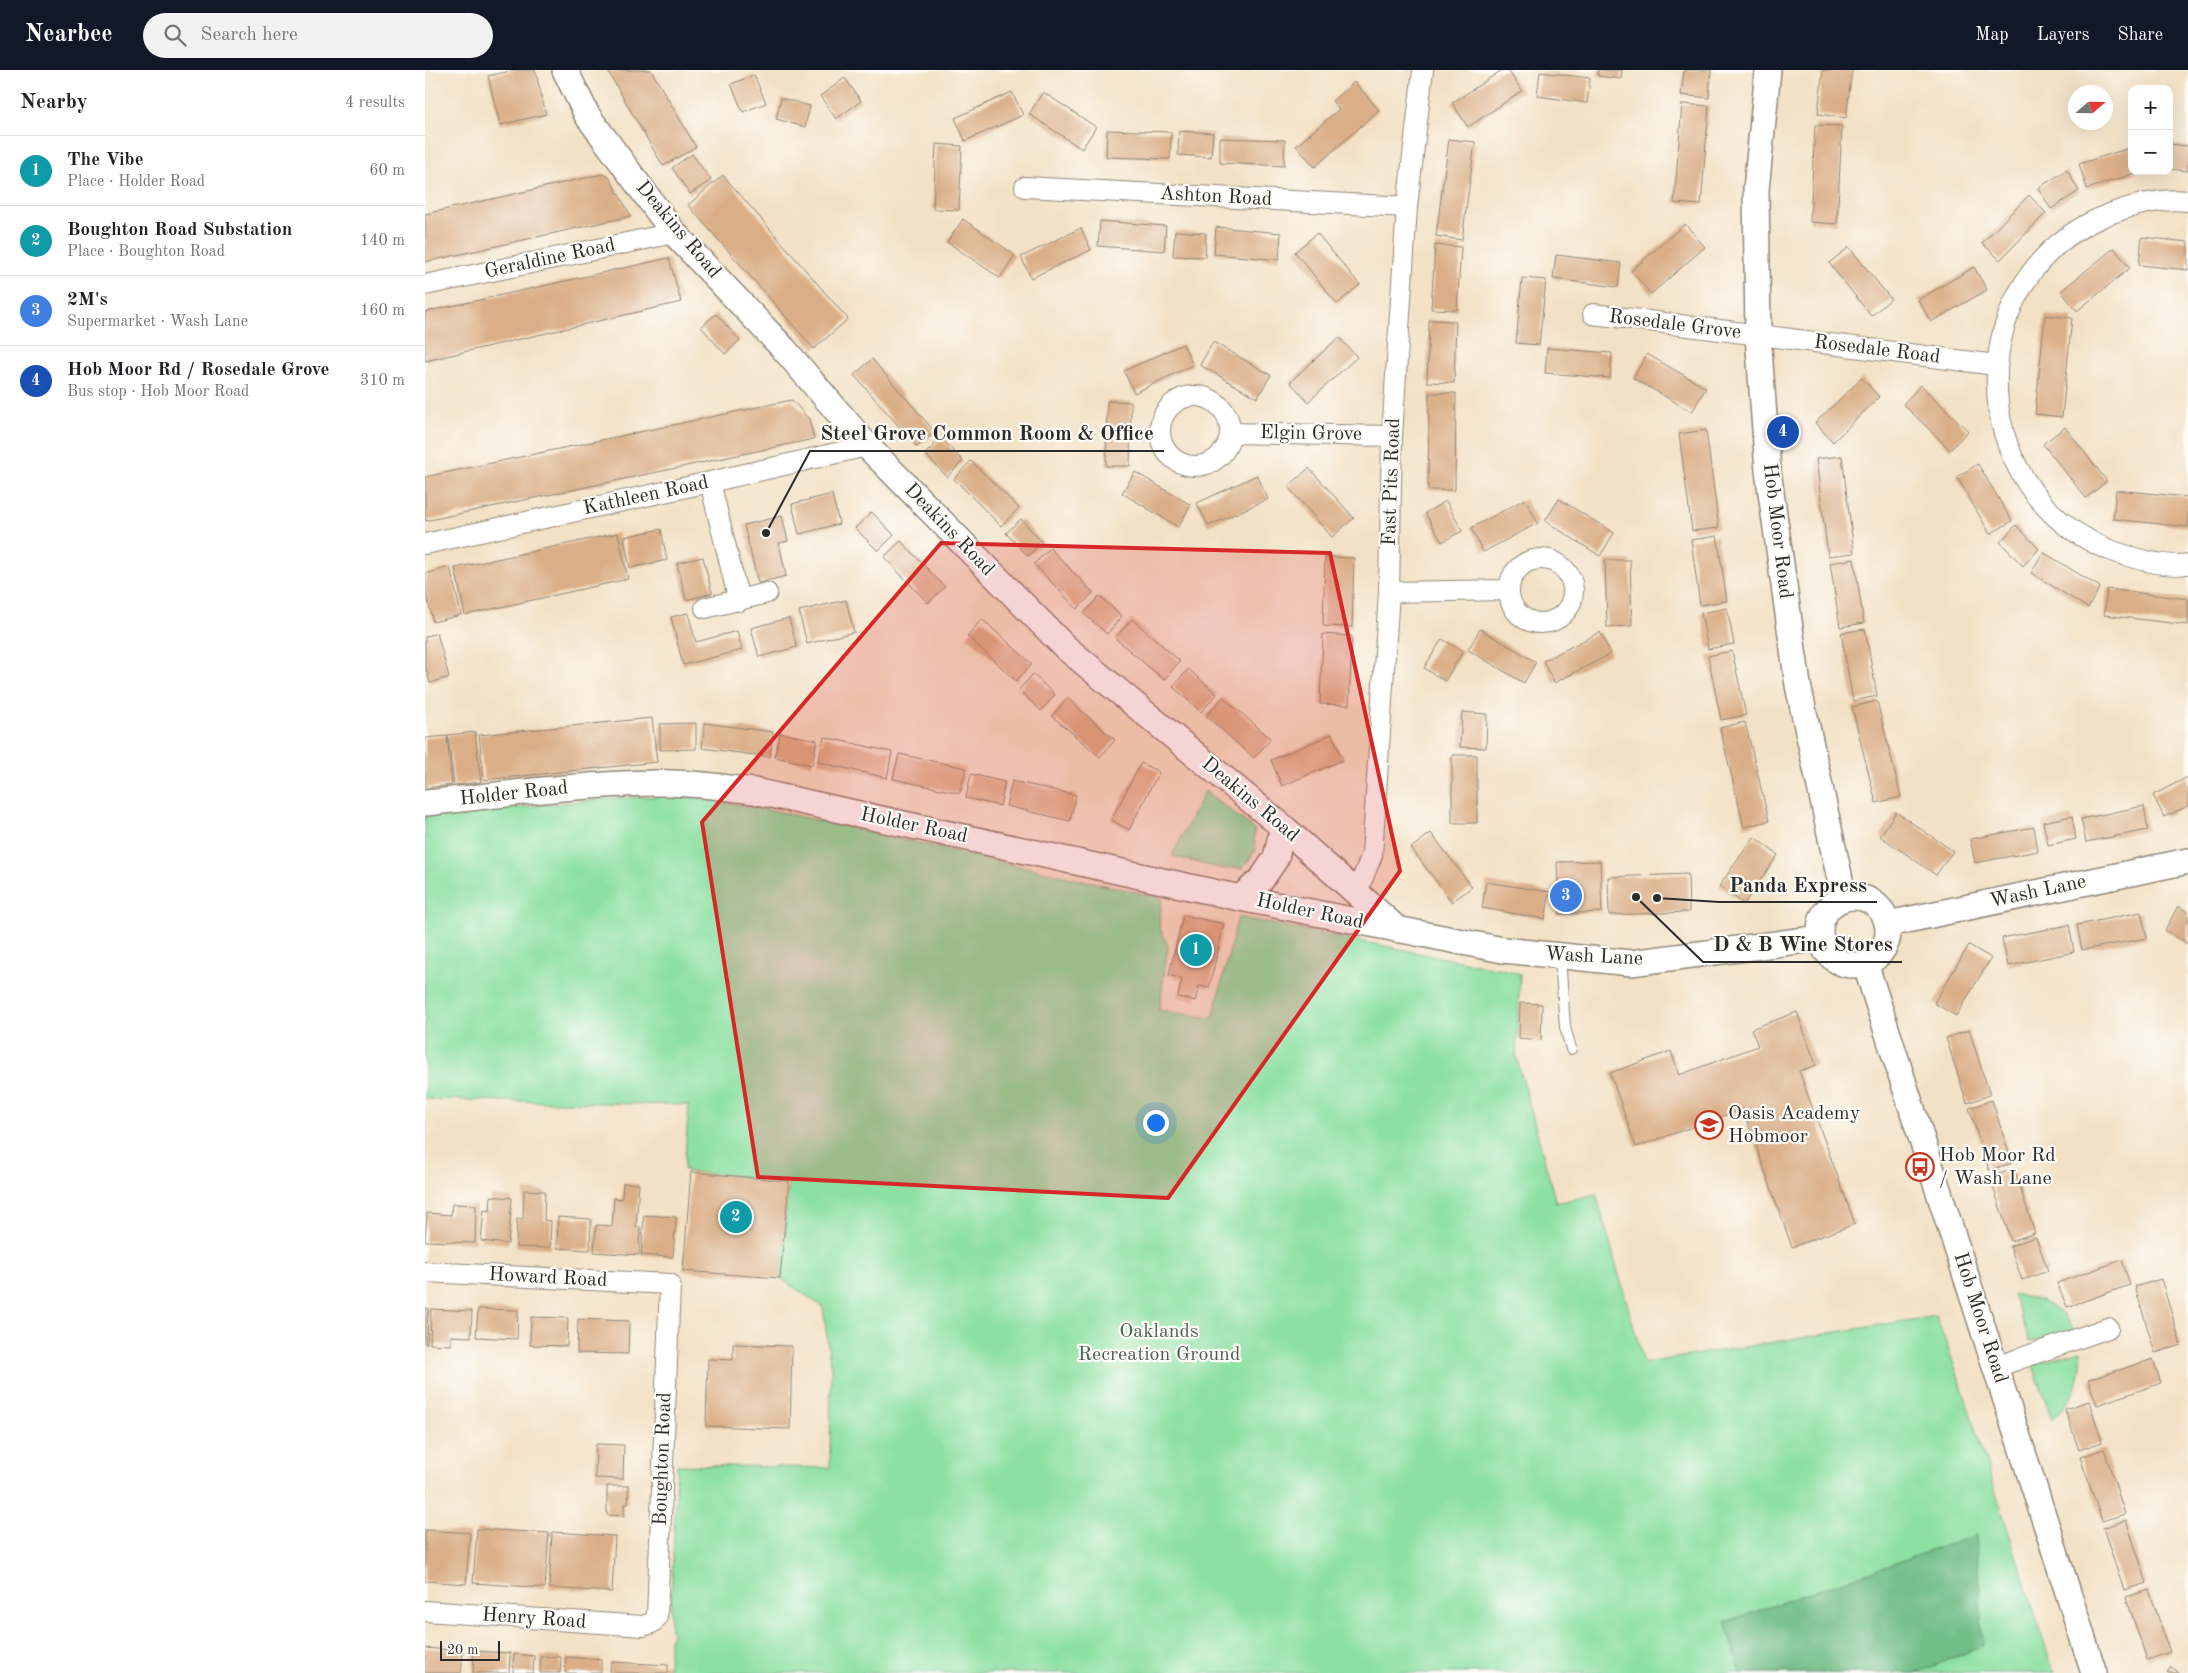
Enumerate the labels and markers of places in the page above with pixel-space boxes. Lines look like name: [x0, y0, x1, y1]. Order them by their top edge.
pin: 4: [1767, 413, 1799, 451]
callout: Steel Grove Common Room & Office: [810, 415, 1164, 451]
callout: Panda Express: [1719, 866, 1877, 902]
pin: 3: [1550, 877, 1582, 915]
callout: D & B Wine Stores: [1703, 926, 1902, 962]
pin: 1: [1180, 931, 1212, 969]
place label: Oasis Academy Hobmoor: [1728, 1104, 1861, 1147]
school or university icon: Oasis Academy Hobmoor: [1694, 1110, 1724, 1140]
place label: Hob Moor Rd / Wash Lane: [1939, 1146, 2056, 1189]
bus stop icon: Hob Moor Rd / Wash Lane: [1905, 1152, 1935, 1182]
pin: 2: [720, 1198, 752, 1236]

